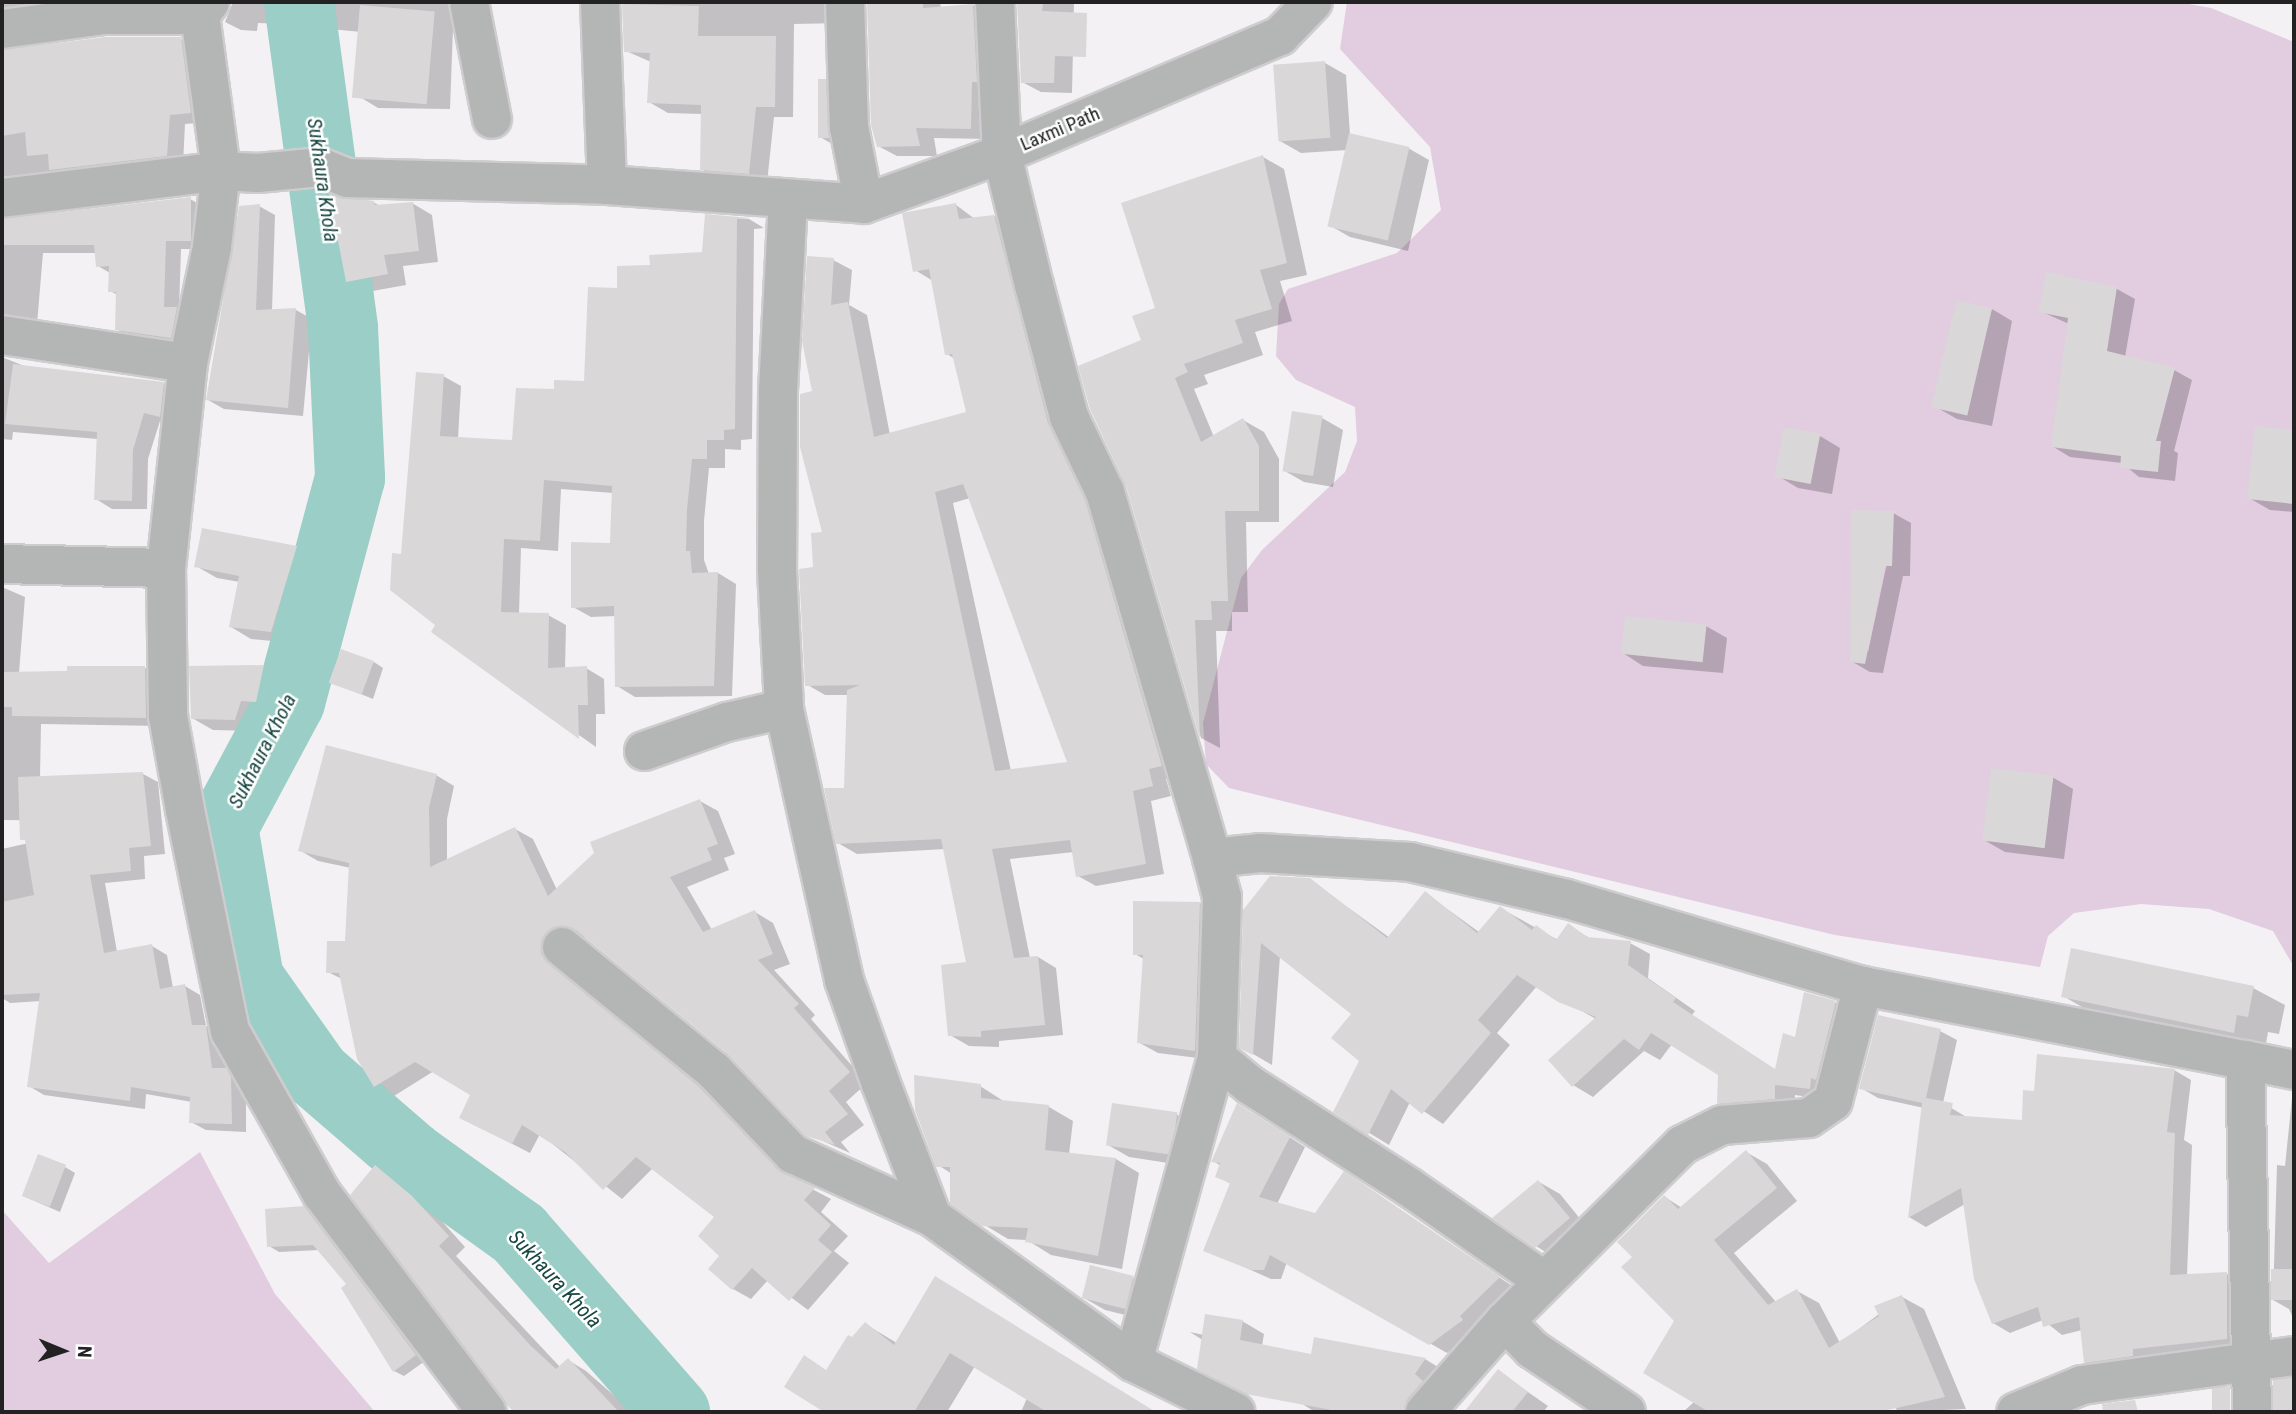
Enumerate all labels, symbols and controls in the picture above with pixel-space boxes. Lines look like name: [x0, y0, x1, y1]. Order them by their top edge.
street label: Laxmi Path: [1017, 102, 1103, 156]
water label: Sukhaura Khola: [302, 116, 344, 244]
water label: Sukhaura Khola: [222, 690, 302, 812]
water label: Sukhaura Khola: [503, 1225, 607, 1333]
north arrow: [28, 1316, 98, 1386]
text: N: [73, 1346, 96, 1358]

